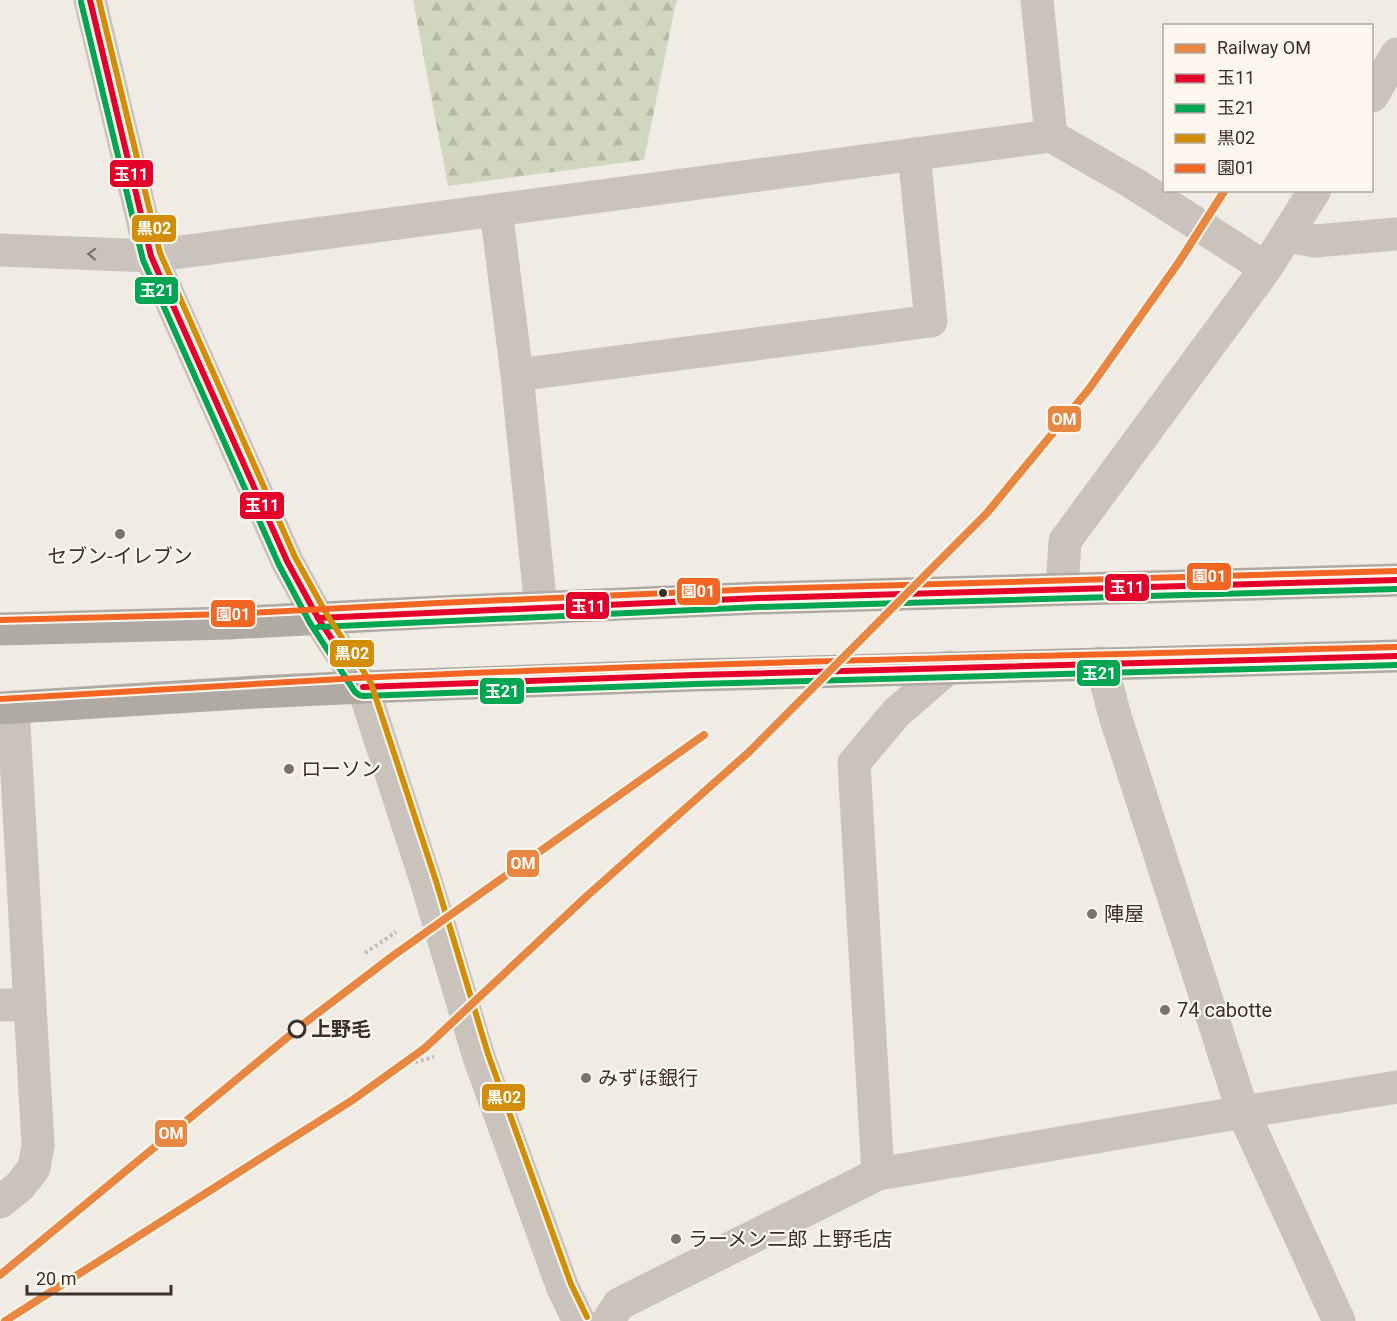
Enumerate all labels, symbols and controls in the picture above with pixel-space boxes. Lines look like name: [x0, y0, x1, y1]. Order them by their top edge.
legend: [1163, 24, 1373, 192]
text: Railway OM: [1217, 37, 1311, 58]
text: 玉11: [1217, 67, 1255, 88]
text: 玉21: [1217, 97, 1255, 118]
text: 黒02: [1217, 127, 1255, 148]
text: 園01: [1217, 157, 1255, 178]
line badge: 玉11: [109, 159, 154, 188]
text: 玉11: [114, 165, 148, 184]
line badge: 黒02: [131, 214, 177, 243]
text: 黒02: [137, 219, 171, 238]
one-way arrow: [88, 247, 97, 260]
line badge: 玉21: [134, 276, 179, 305]
text: 玉21: [140, 281, 174, 300]
line badge: OM: [1047, 405, 1082, 433]
text: OM: [1051, 410, 1077, 429]
line badge: 玉11: [239, 491, 285, 520]
text: 玉11: [245, 496, 279, 515]
marker: セブン-イレブン: [113, 527, 127, 541]
place label: セブン-イレブン: [47, 544, 193, 568]
line badge: 園01: [1186, 562, 1232, 591]
text: 園01: [1192, 567, 1226, 586]
line badge: 玉11: [1104, 573, 1150, 602]
line badge: 園01: [676, 577, 721, 606]
text: 玉11: [1110, 578, 1144, 597]
text: 園01: [681, 582, 715, 601]
unlabelled marker: [657, 587, 669, 599]
line badge: 玉11: [565, 591, 610, 620]
text: 玉11: [571, 597, 605, 616]
line badge: 園01: [210, 599, 256, 628]
text: 園01: [216, 605, 250, 624]
line badge: 黒02: [329, 639, 375, 668]
text: 黒02: [335, 644, 369, 663]
line badge: 玉21: [1076, 659, 1121, 687]
text: 玉21: [1082, 664, 1116, 683]
line badge: 玉21: [479, 677, 525, 705]
text: 玉21: [485, 682, 519, 701]
place label: ローソン: [301, 757, 381, 781]
marker: ローソン: [282, 762, 296, 776]
line badge: OM: [506, 849, 540, 878]
text: OM: [510, 854, 536, 873]
place label: 陣屋: [1104, 902, 1144, 926]
marker: 陣屋: [1085, 907, 1099, 921]
place label: 74 cabotte: [1177, 998, 1272, 1022]
marker: 74 cabotte: [1158, 1003, 1172, 1017]
place label: 上野毛: [311, 1017, 371, 1041]
marker: 上野毛: [288, 1020, 306, 1038]
place label: みずほ銀行: [598, 1066, 698, 1090]
marker: みずほ銀行: [579, 1071, 593, 1085]
line badge: 黒02: [481, 1083, 526, 1112]
text: 黒02: [487, 1088, 521, 1107]
line badge: OM: [154, 1119, 188, 1148]
text: OM: [158, 1124, 184, 1143]
place label: ラーメン二郎 上野毛店: [688, 1227, 892, 1251]
marker: ラーメン二郎 上野毛店: [669, 1232, 683, 1246]
scale bar: [27, 1258, 171, 1296]
text: 20 m: [36, 1268, 76, 1289]

